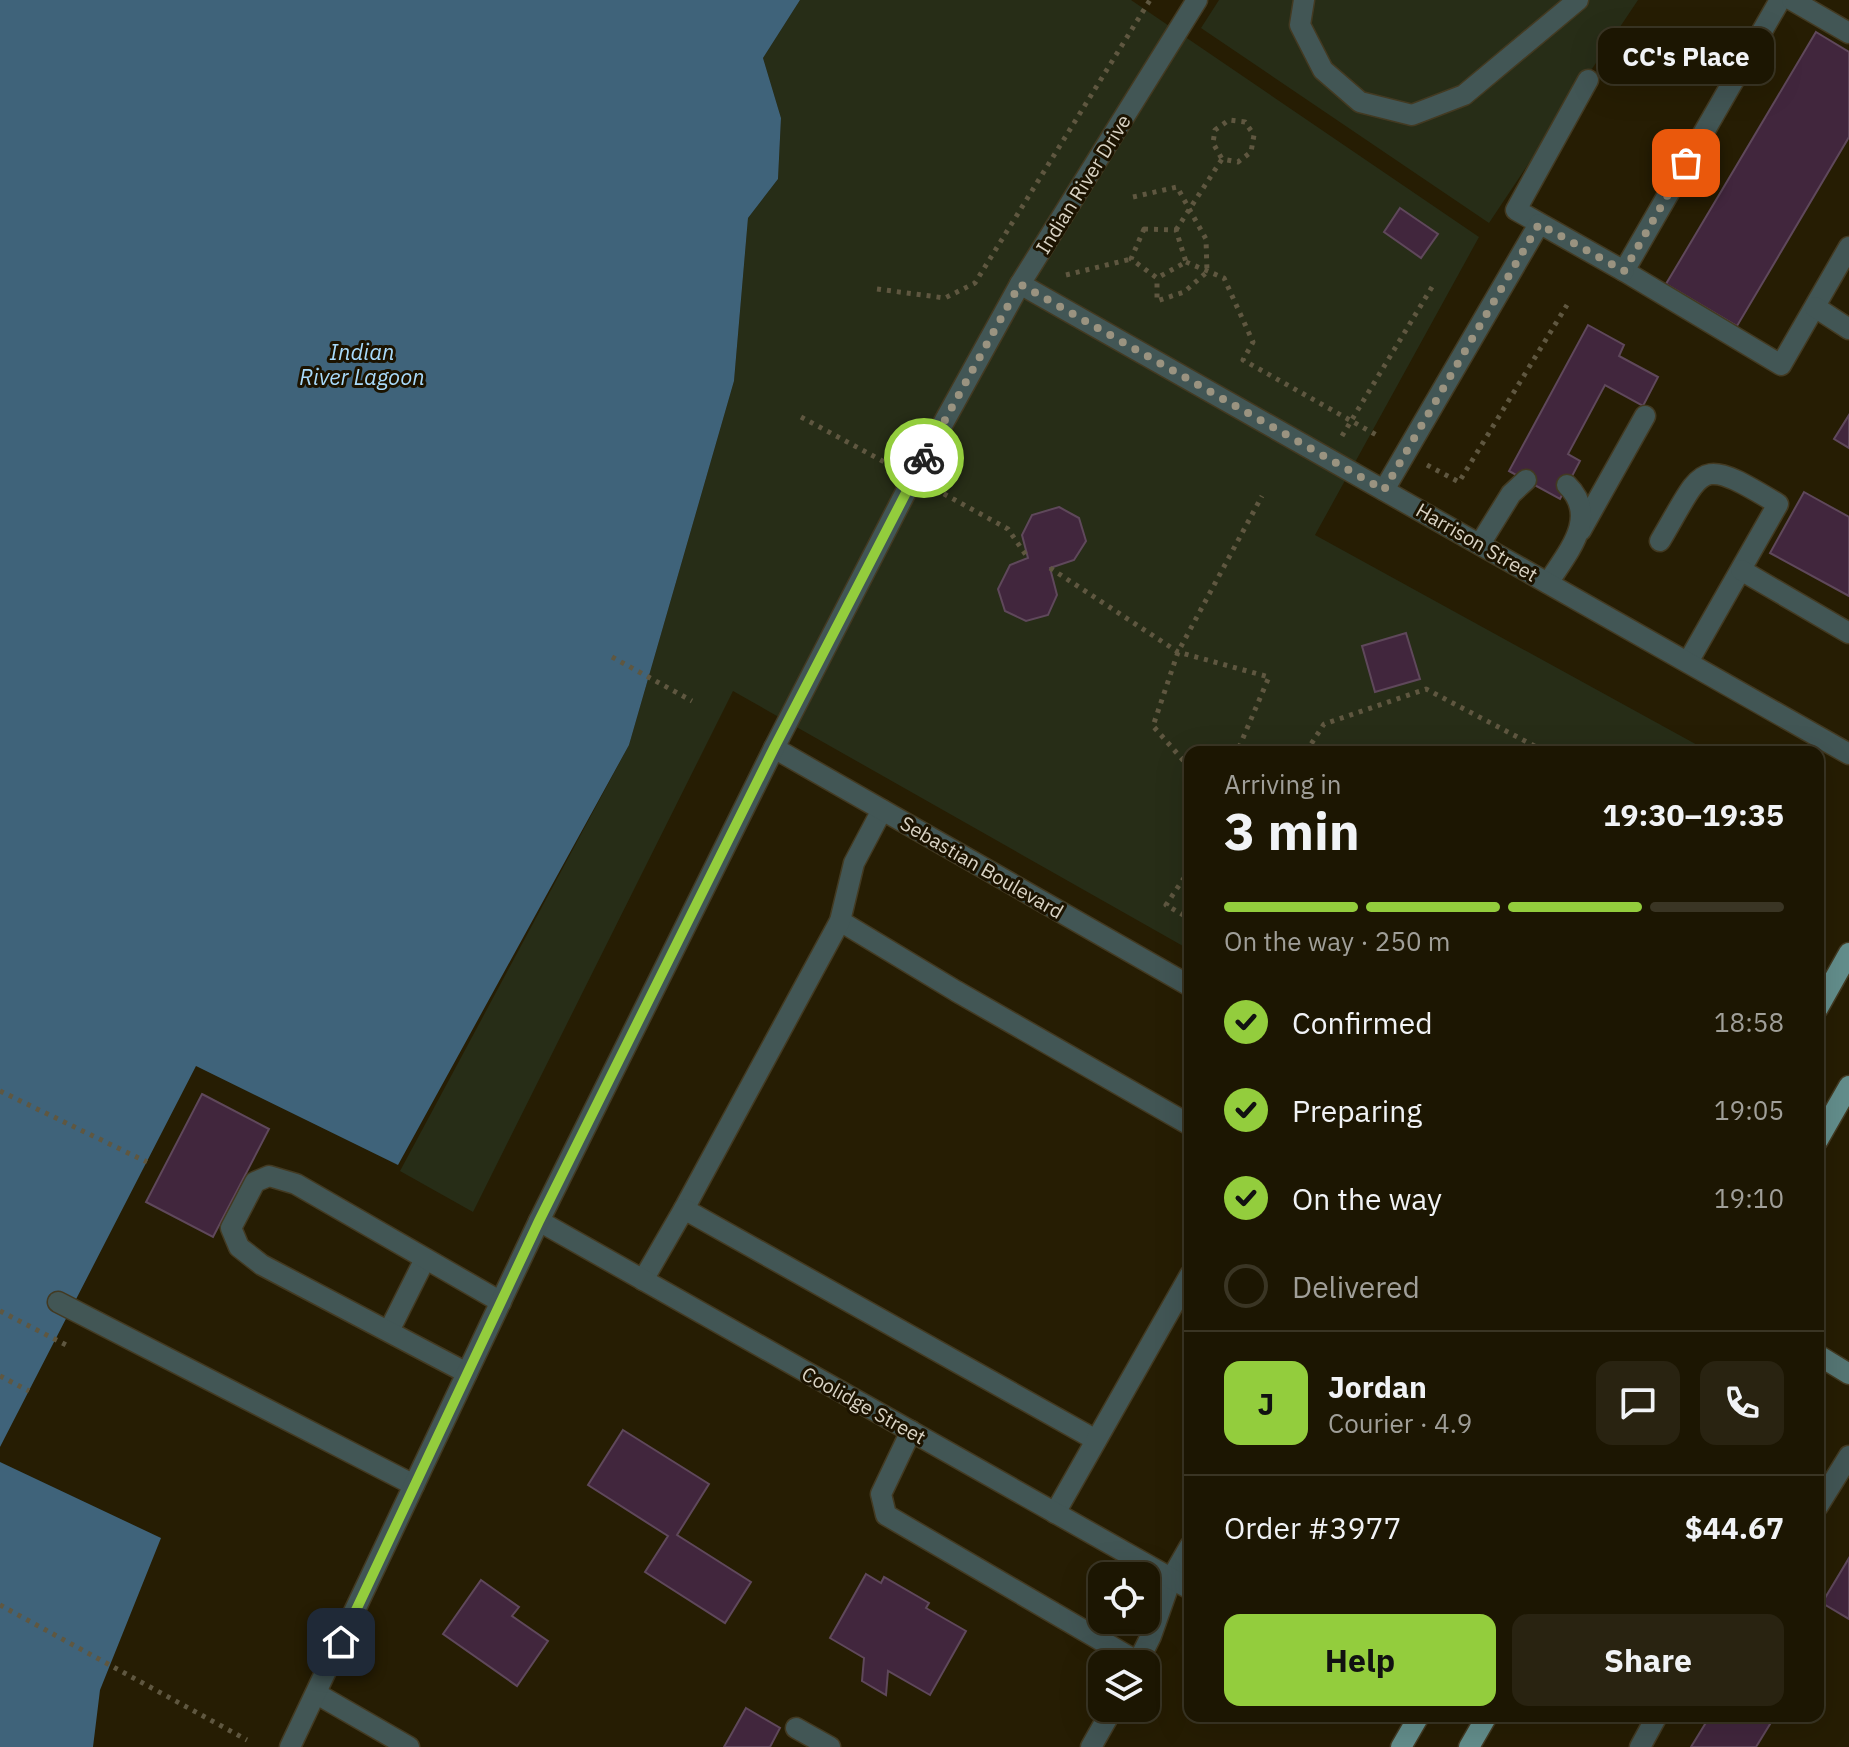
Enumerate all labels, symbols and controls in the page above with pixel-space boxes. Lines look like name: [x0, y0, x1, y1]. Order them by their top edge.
callout: CC's Place: [1598, 27, 1774, 83]
text: CC's Place: [1622, 39, 1750, 73]
street label: Indian River Drive: [1029, 109, 1137, 259]
pin: [1652, 129, 1720, 197]
icon: bag: [1664, 141, 1708, 185]
water label: Indian River Lagoon: [299, 337, 425, 391]
courier: [884, 418, 964, 498]
icon: bike: [902, 436, 946, 480]
street label: Harrison Street: [1411, 496, 1543, 588]
text: Arriving in: [1224, 767, 1341, 801]
text: 19:30–19:35: [1603, 795, 1784, 834]
text: 3 min: [1224, 797, 1360, 864]
street label: Sebastian Boulevard: [895, 809, 1069, 925]
text: On the way · 250 m: [1224, 924, 1450, 958]
icon: check: [1224, 1000, 1268, 1044]
text: Confirmed: [1292, 1003, 1433, 1042]
text: 18:58: [1714, 1005, 1784, 1039]
icon: check: [1224, 1088, 1268, 1132]
text: Preparing: [1292, 1091, 1422, 1130]
text: 19:05: [1714, 1093, 1784, 1127]
icon: check: [1224, 1176, 1268, 1220]
text: On the way: [1292, 1179, 1442, 1218]
text: 19:10: [1714, 1181, 1784, 1215]
text: Delivered: [1292, 1267, 1420, 1306]
street label: Coolidge Street: [797, 1360, 931, 1450]
button: chat: [1596, 1361, 1680, 1445]
button: phone: [1700, 1361, 1784, 1445]
text: Jordan: [1328, 1367, 1427, 1406]
text: J: [1258, 1384, 1274, 1423]
text: Courier · 4.9: [1328, 1406, 1472, 1440]
text: Order #3977: [1224, 1508, 1401, 1547]
text: $44.67: [1685, 1508, 1784, 1547]
map controls: [1088, 1562, 1160, 1722]
button: locate: [1088, 1562, 1160, 1634]
pin: [307, 1608, 375, 1676]
button: Help: [1224, 1614, 1496, 1706]
button: Share: [1512, 1614, 1784, 1706]
icon: home: [319, 1620, 363, 1664]
button: layers: [1088, 1650, 1160, 1722]

